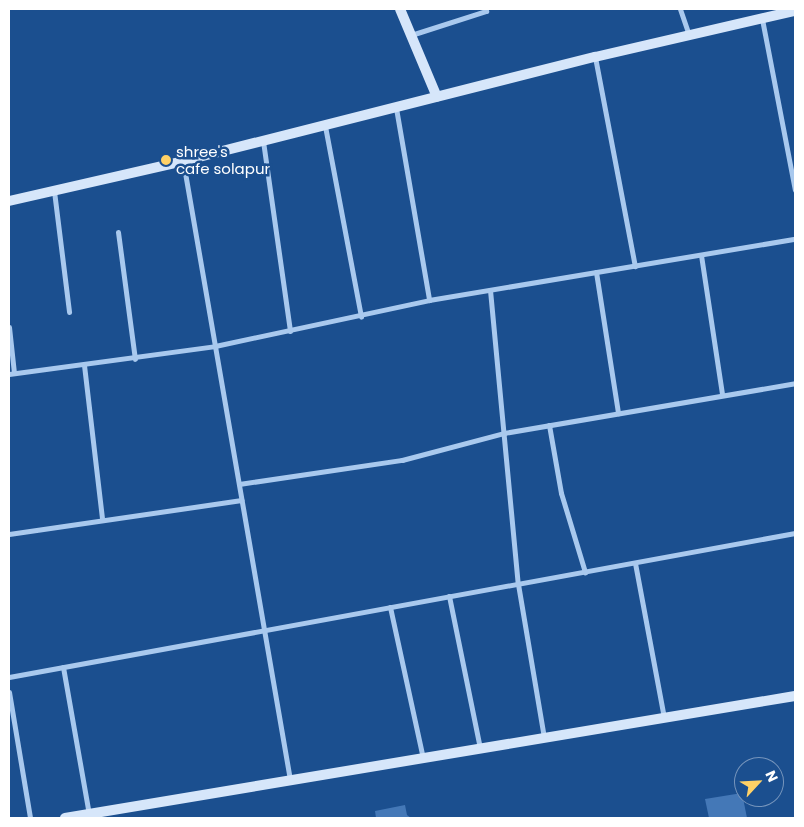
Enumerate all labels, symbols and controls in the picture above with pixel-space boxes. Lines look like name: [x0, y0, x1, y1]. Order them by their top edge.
place label: shree's cafe solapur: [176, 142, 270, 177]
marker: shree's cafe solapur: [160, 154, 172, 166]
north arrow: [734, 757, 784, 807]
text: N: [760, 767, 783, 785]

